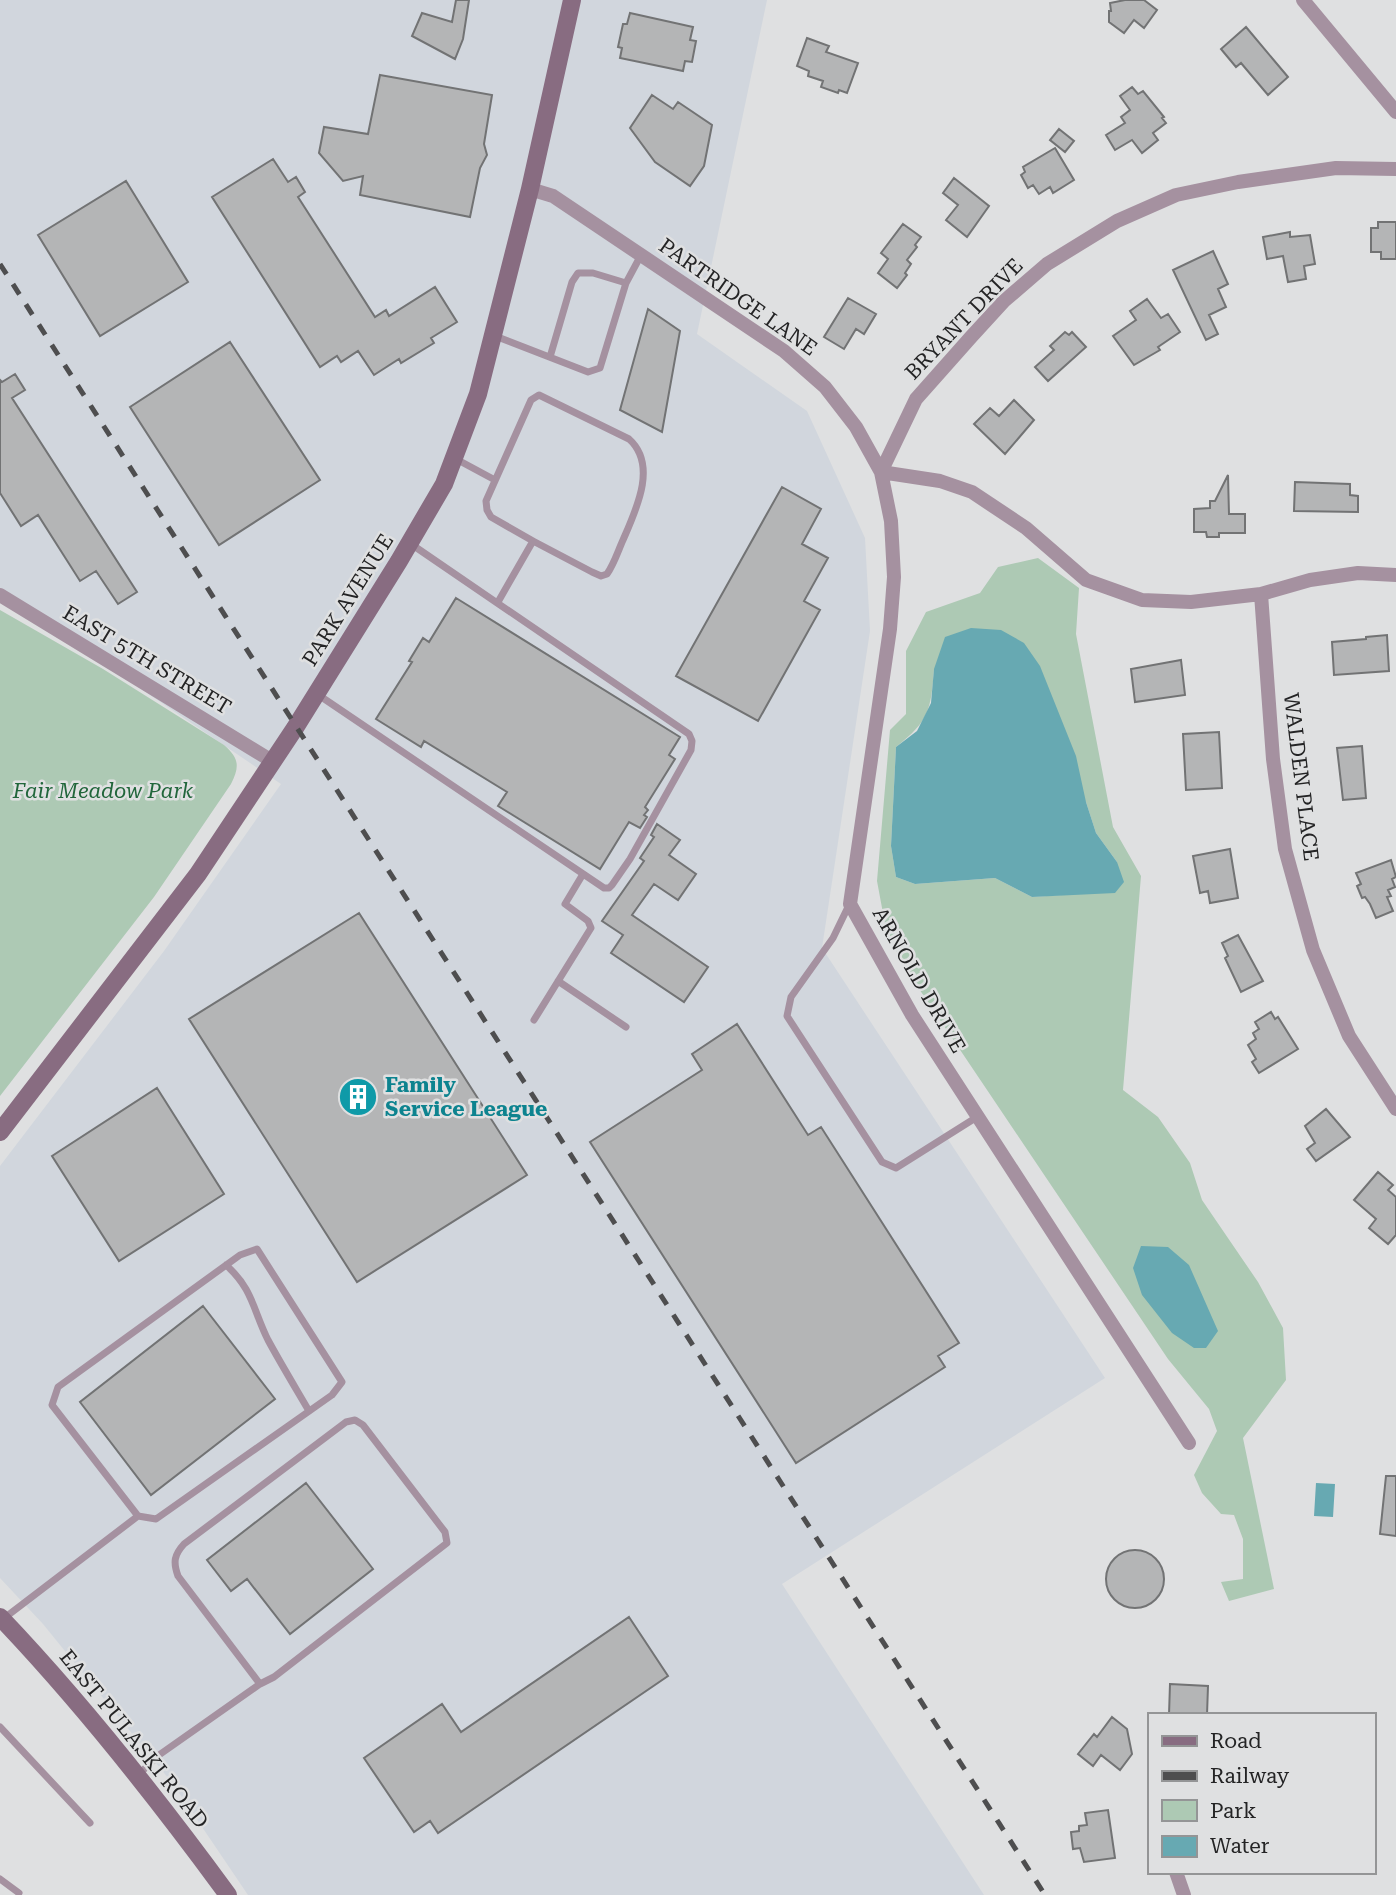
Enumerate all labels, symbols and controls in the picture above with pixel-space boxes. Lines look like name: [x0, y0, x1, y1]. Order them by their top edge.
street label: PARTRIDGE LANE: [654, 233, 822, 361]
street label: BRYANT DRIVE: [900, 254, 1028, 384]
street label: PARK AVENUE: [298, 530, 398, 670]
street label: EAST 5TH STREET: [59, 600, 235, 720]
street label: WALDEN PLACE: [1279, 692, 1323, 862]
park label: Fair Meadow Park: [12, 779, 194, 803]
street label: ARNOLD DRIVE: [868, 903, 970, 1057]
place label: Family Service League: [385, 1073, 547, 1121]
building icon: Family Service League: [337, 1076, 379, 1118]
street label: EAST PULASKI ROAD: [55, 1645, 213, 1833]
legend: [1148, 1713, 1375, 1874]
text: Road: [1210, 1729, 1262, 1753]
text: Railway: [1210, 1764, 1290, 1788]
text: Park: [1210, 1799, 1256, 1823]
text: Water: [1210, 1834, 1270, 1858]

